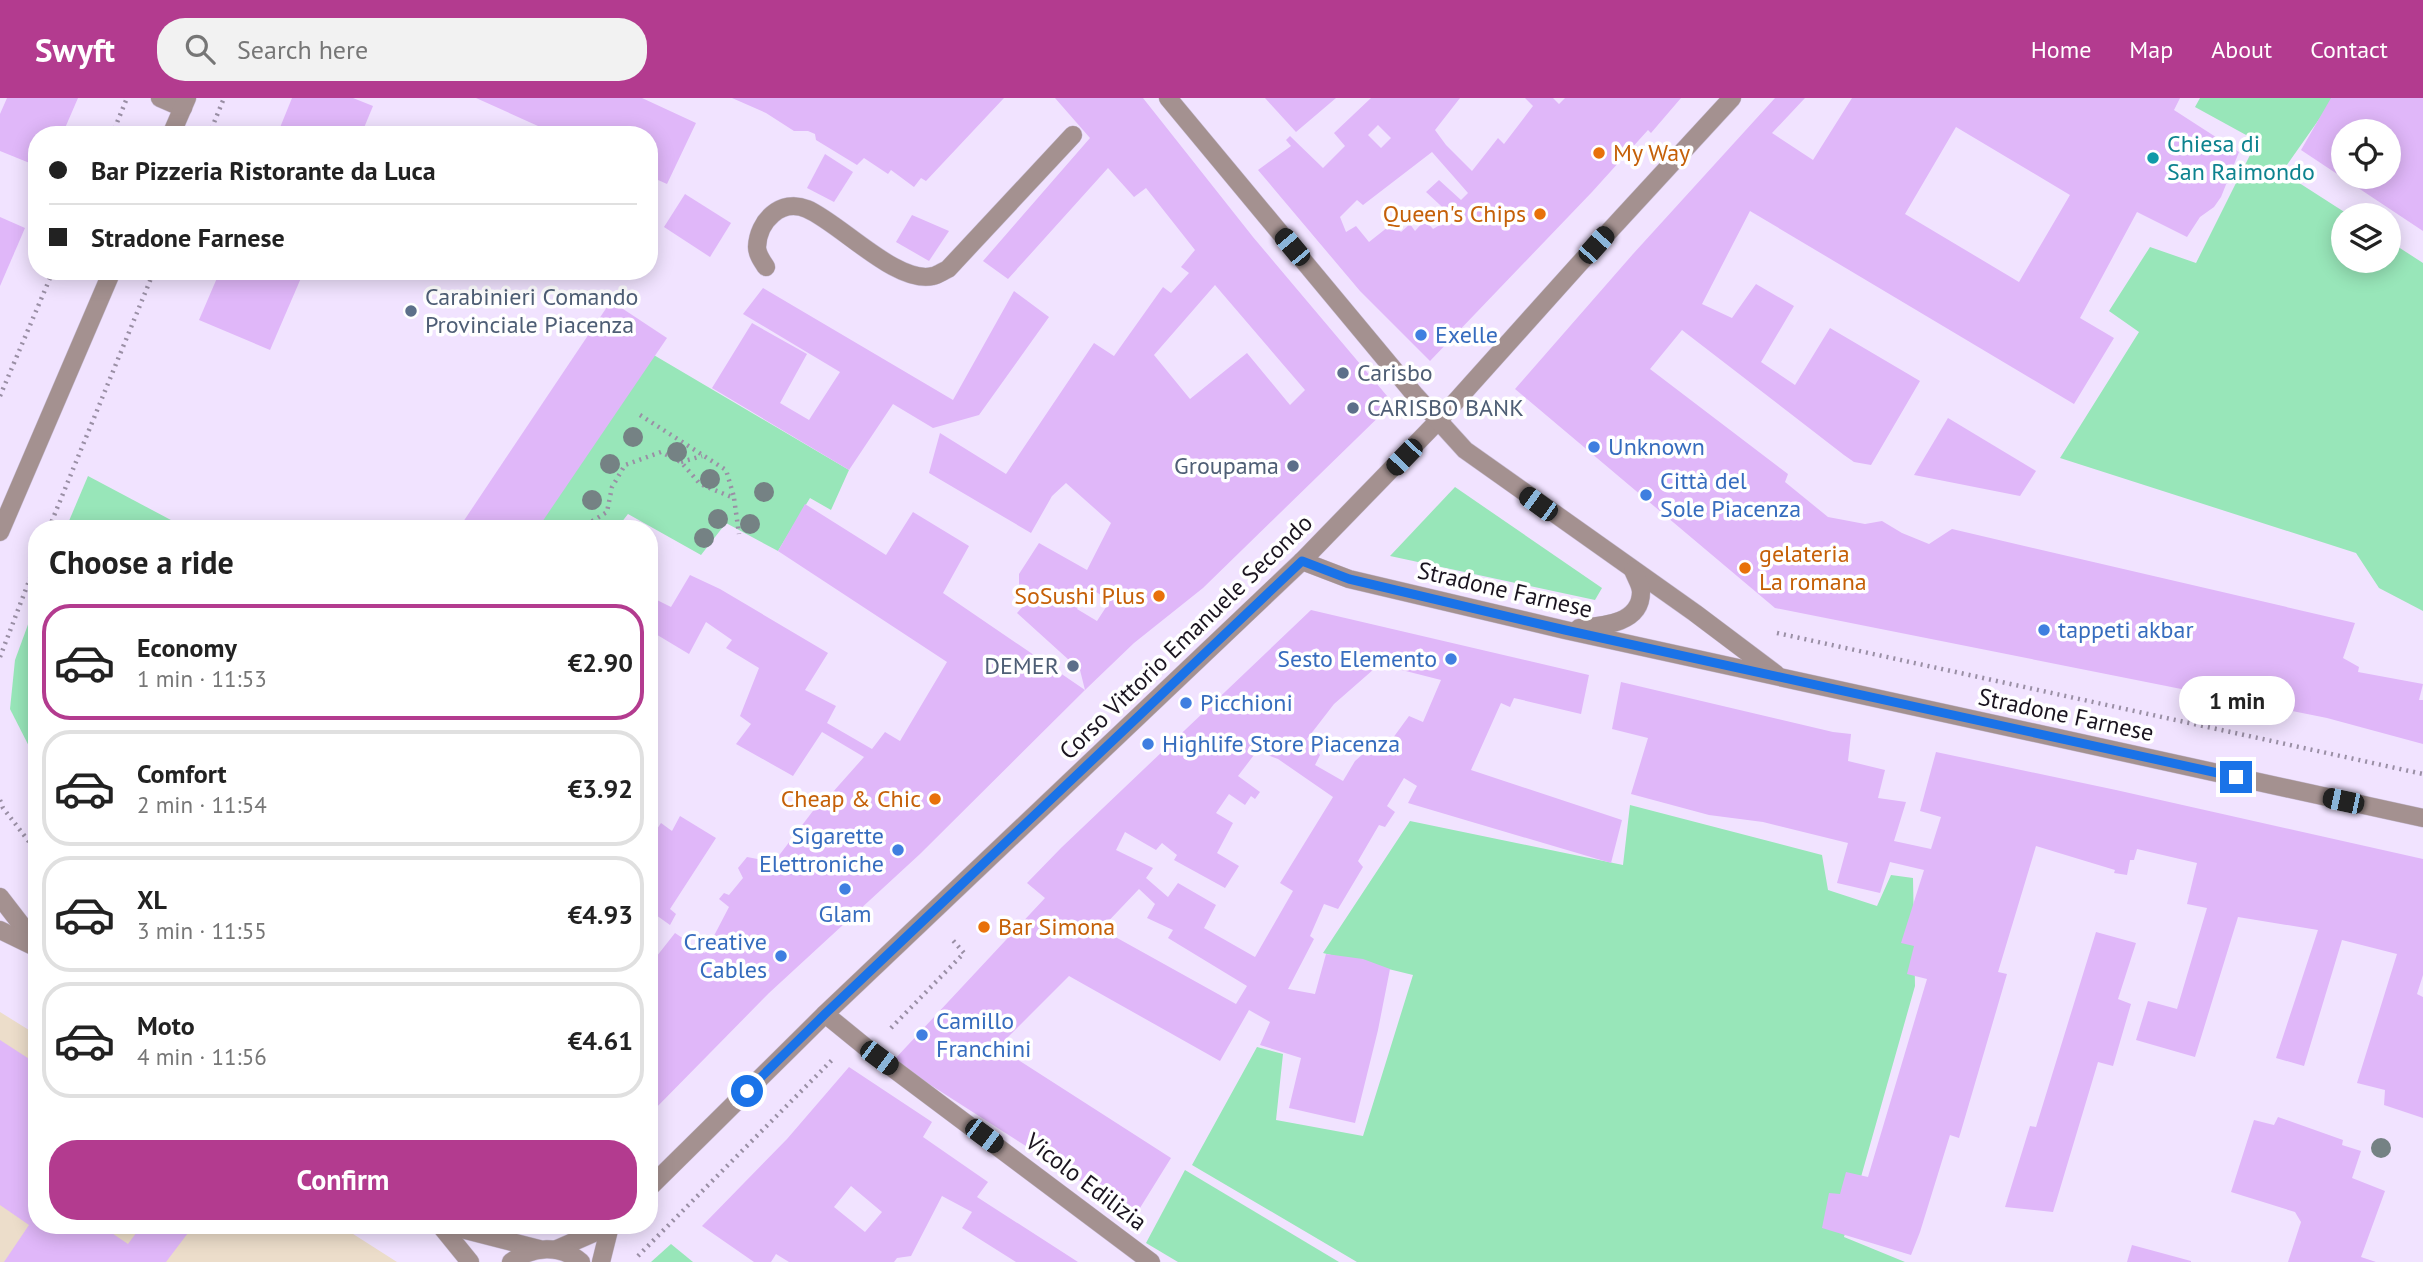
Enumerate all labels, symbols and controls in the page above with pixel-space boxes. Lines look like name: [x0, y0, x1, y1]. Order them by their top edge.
search box: [157, 18, 647, 81]
text: Swyft: [35, 28, 115, 71]
icon: search: [181, 30, 219, 68]
text: Search here: [237, 33, 368, 66]
text: Home: [2031, 34, 2091, 65]
text: Map: [2129, 34, 2173, 65]
text: About: [2211, 34, 2272, 65]
text: Contact: [2310, 34, 2388, 65]
map controls: [2331, 119, 2401, 273]
button: locate: [2331, 119, 2401, 189]
place label: Chiesa di San Raimondo: [2167, 128, 2315, 187]
place label: My Way: [1613, 137, 1690, 168]
marker: My Way: [1591, 145, 1607, 161]
marker: Chiesa di San Raimondo: [2145, 150, 2161, 166]
text: Bar Pizzeria Ristorante da Luca: [91, 154, 436, 187]
place label: Queen's Chips: [1383, 198, 1526, 229]
button: layers: [2331, 203, 2401, 273]
marker: Queen's Chips: [1532, 206, 1548, 222]
text: Stradone Farnese: [91, 221, 285, 254]
car: [1575, 222, 1618, 268]
car: [1271, 224, 1314, 270]
place label: Carabinieri Comando Provinciale Piacenza: [425, 281, 638, 340]
marker: Carabinieri Comando Provinciale Piacenza: [403, 303, 419, 319]
place label: Exelle: [1435, 319, 1498, 350]
marker: Exelle: [1413, 327, 1429, 343]
place label: Carisbo: [1357, 357, 1433, 388]
marker: Carisbo: [1335, 365, 1351, 381]
place label: CARISBO BANK: [1367, 392, 1524, 423]
marker: CARISBO BANK: [1345, 400, 1361, 416]
place label: Unknown: [1608, 431, 1705, 462]
car: [1382, 435, 1427, 479]
marker: Unknown: [1586, 439, 1602, 455]
place label: Groupama: [1174, 450, 1279, 481]
marker: Groupama: [1285, 458, 1301, 474]
place label: Città del Sole Piacenza: [1660, 465, 1801, 524]
car: [1515, 483, 1562, 525]
marker: Città del Sole Piacenza: [1638, 487, 1654, 503]
street label: Corso Vittorio Emanuele Secondo: [1053, 507, 1319, 766]
place label: gelateria La romana: [1759, 538, 1867, 597]
text: Choose a ride: [49, 541, 234, 583]
street label: Stradone Farnese: [1415, 554, 1596, 625]
marker: gelateria La romana: [1737, 560, 1753, 576]
place label: SoSushi Plus: [1014, 580, 1145, 611]
marker: SoSushi Plus: [1151, 588, 1167, 604]
place label: tappeti akbar: [2058, 614, 2194, 645]
marker: tappeti akbar: [2036, 622, 2052, 638]
icon: car: [53, 631, 116, 694]
text: Economy: [137, 631, 237, 664]
place label: Sesto Elemento: [1277, 643, 1437, 674]
text: €2.90: [568, 646, 633, 679]
place label: DEMER: [984, 650, 1059, 681]
marker: Sesto Elemento: [1443, 651, 1459, 667]
marker: DEMER: [1065, 658, 1081, 674]
text: 1 min · 11:53: [137, 664, 267, 693]
callout: 1 min: [2178, 676, 2294, 724]
street label: Stradone Farnese: [1976, 681, 2157, 748]
text: 1 min: [2209, 686, 2265, 715]
place label: Picchioni: [1200, 687, 1293, 718]
marker: Picchioni: [1178, 695, 1194, 711]
place label: Highlife Store Piacenza: [1162, 728, 1400, 759]
marker: Highlife Store Piacenza: [1140, 736, 1156, 752]
icon: car: [53, 757, 116, 820]
text: Comfort: [137, 757, 227, 790]
route end: [2220, 761, 2252, 793]
text: €3.92: [568, 772, 633, 805]
place label: Cheap & Chic: [781, 783, 921, 814]
car: [2321, 786, 2366, 816]
text: 2 min · 11:54: [137, 790, 267, 819]
marker: Cheap & Chic: [927, 791, 943, 807]
place label: Sigarette Elettroniche: [759, 820, 884, 879]
marker: Sigarette Elettroniche: [890, 842, 906, 858]
marker: Glam: [837, 881, 853, 897]
icon: car: [53, 883, 116, 946]
text: XL: [137, 883, 167, 916]
text: €4.93: [568, 898, 633, 931]
place label: Glam: [818, 898, 872, 929]
place label: Bar Simona: [998, 911, 1115, 942]
text: 3 min · 11:55: [137, 916, 267, 945]
marker: Bar Simona: [976, 919, 992, 935]
place label: Creative Cables: [683, 926, 767, 985]
marker: Creative Cables: [773, 948, 789, 964]
place label: Camillo Franchini: [936, 1005, 1032, 1064]
icon: car: [53, 1009, 116, 1072]
text: Moto: [137, 1009, 195, 1042]
text: €4.61: [568, 1024, 633, 1057]
marker: Camillo Franchini: [914, 1027, 930, 1043]
car: [856, 1037, 903, 1079]
text: 4 min · 11:56: [137, 1042, 267, 1071]
route start: [731, 1075, 763, 1107]
car: [961, 1115, 1008, 1157]
street label: Vicolo Edilizia: [1019, 1125, 1153, 1237]
button: Confirm: [49, 1140, 637, 1220]

